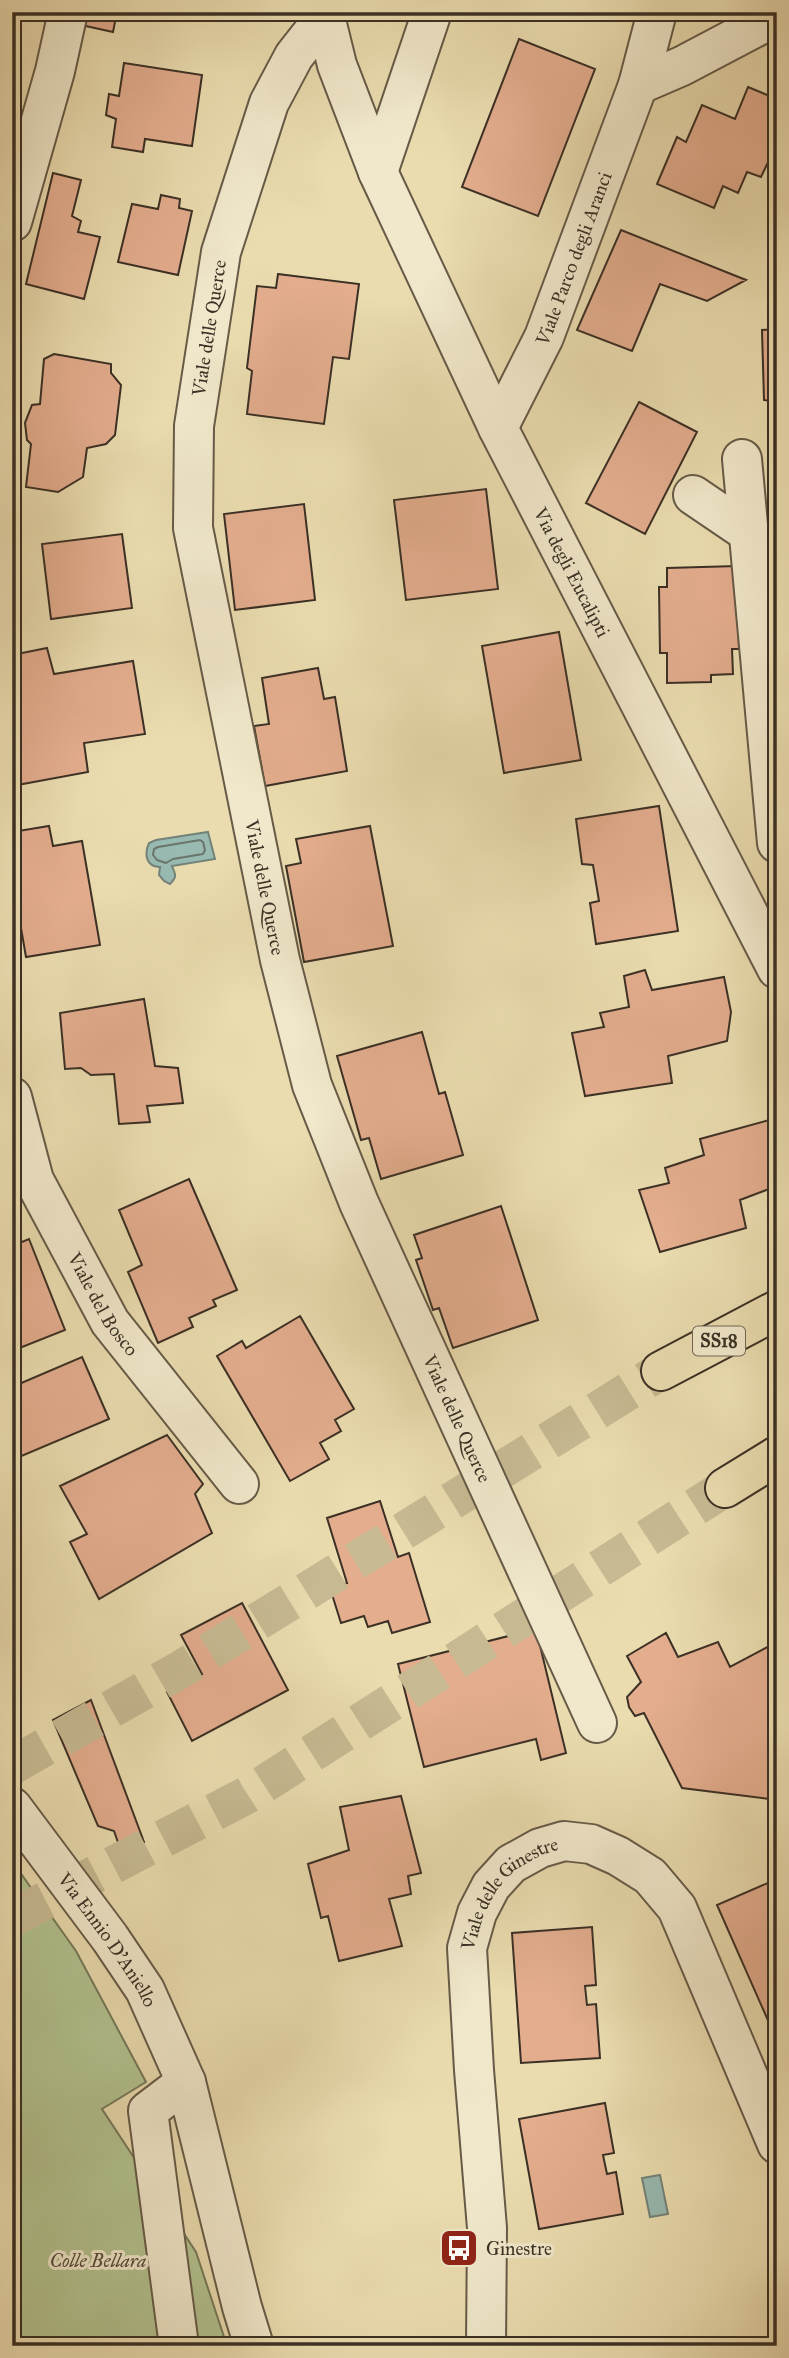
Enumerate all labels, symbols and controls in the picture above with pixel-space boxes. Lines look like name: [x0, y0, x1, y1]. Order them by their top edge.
street label: Viale Parco degli Aranci: [530, 168, 616, 350]
street label: Viale delle Querce: [187, 258, 231, 399]
street label: Via degli Eucalipti: [529, 502, 615, 641]
street label: Viale delle Querce: [240, 817, 290, 957]
street label: Viale del Bosco: [63, 1247, 144, 1360]
road number: SS18: [693, 1326, 745, 1356]
street label: Viale delle Querce: [418, 1350, 497, 1486]
street label: Viale delle Ginestre: [455, 1832, 561, 1953]
street label: Via Ennio D'Aniello: [53, 1867, 163, 2011]
bus stop icon: Ginestre: [438, 2227, 480, 2269]
place label: Ginestre: [486, 2237, 552, 2260]
park label: Colle Bellara: [50, 2249, 146, 2272]

